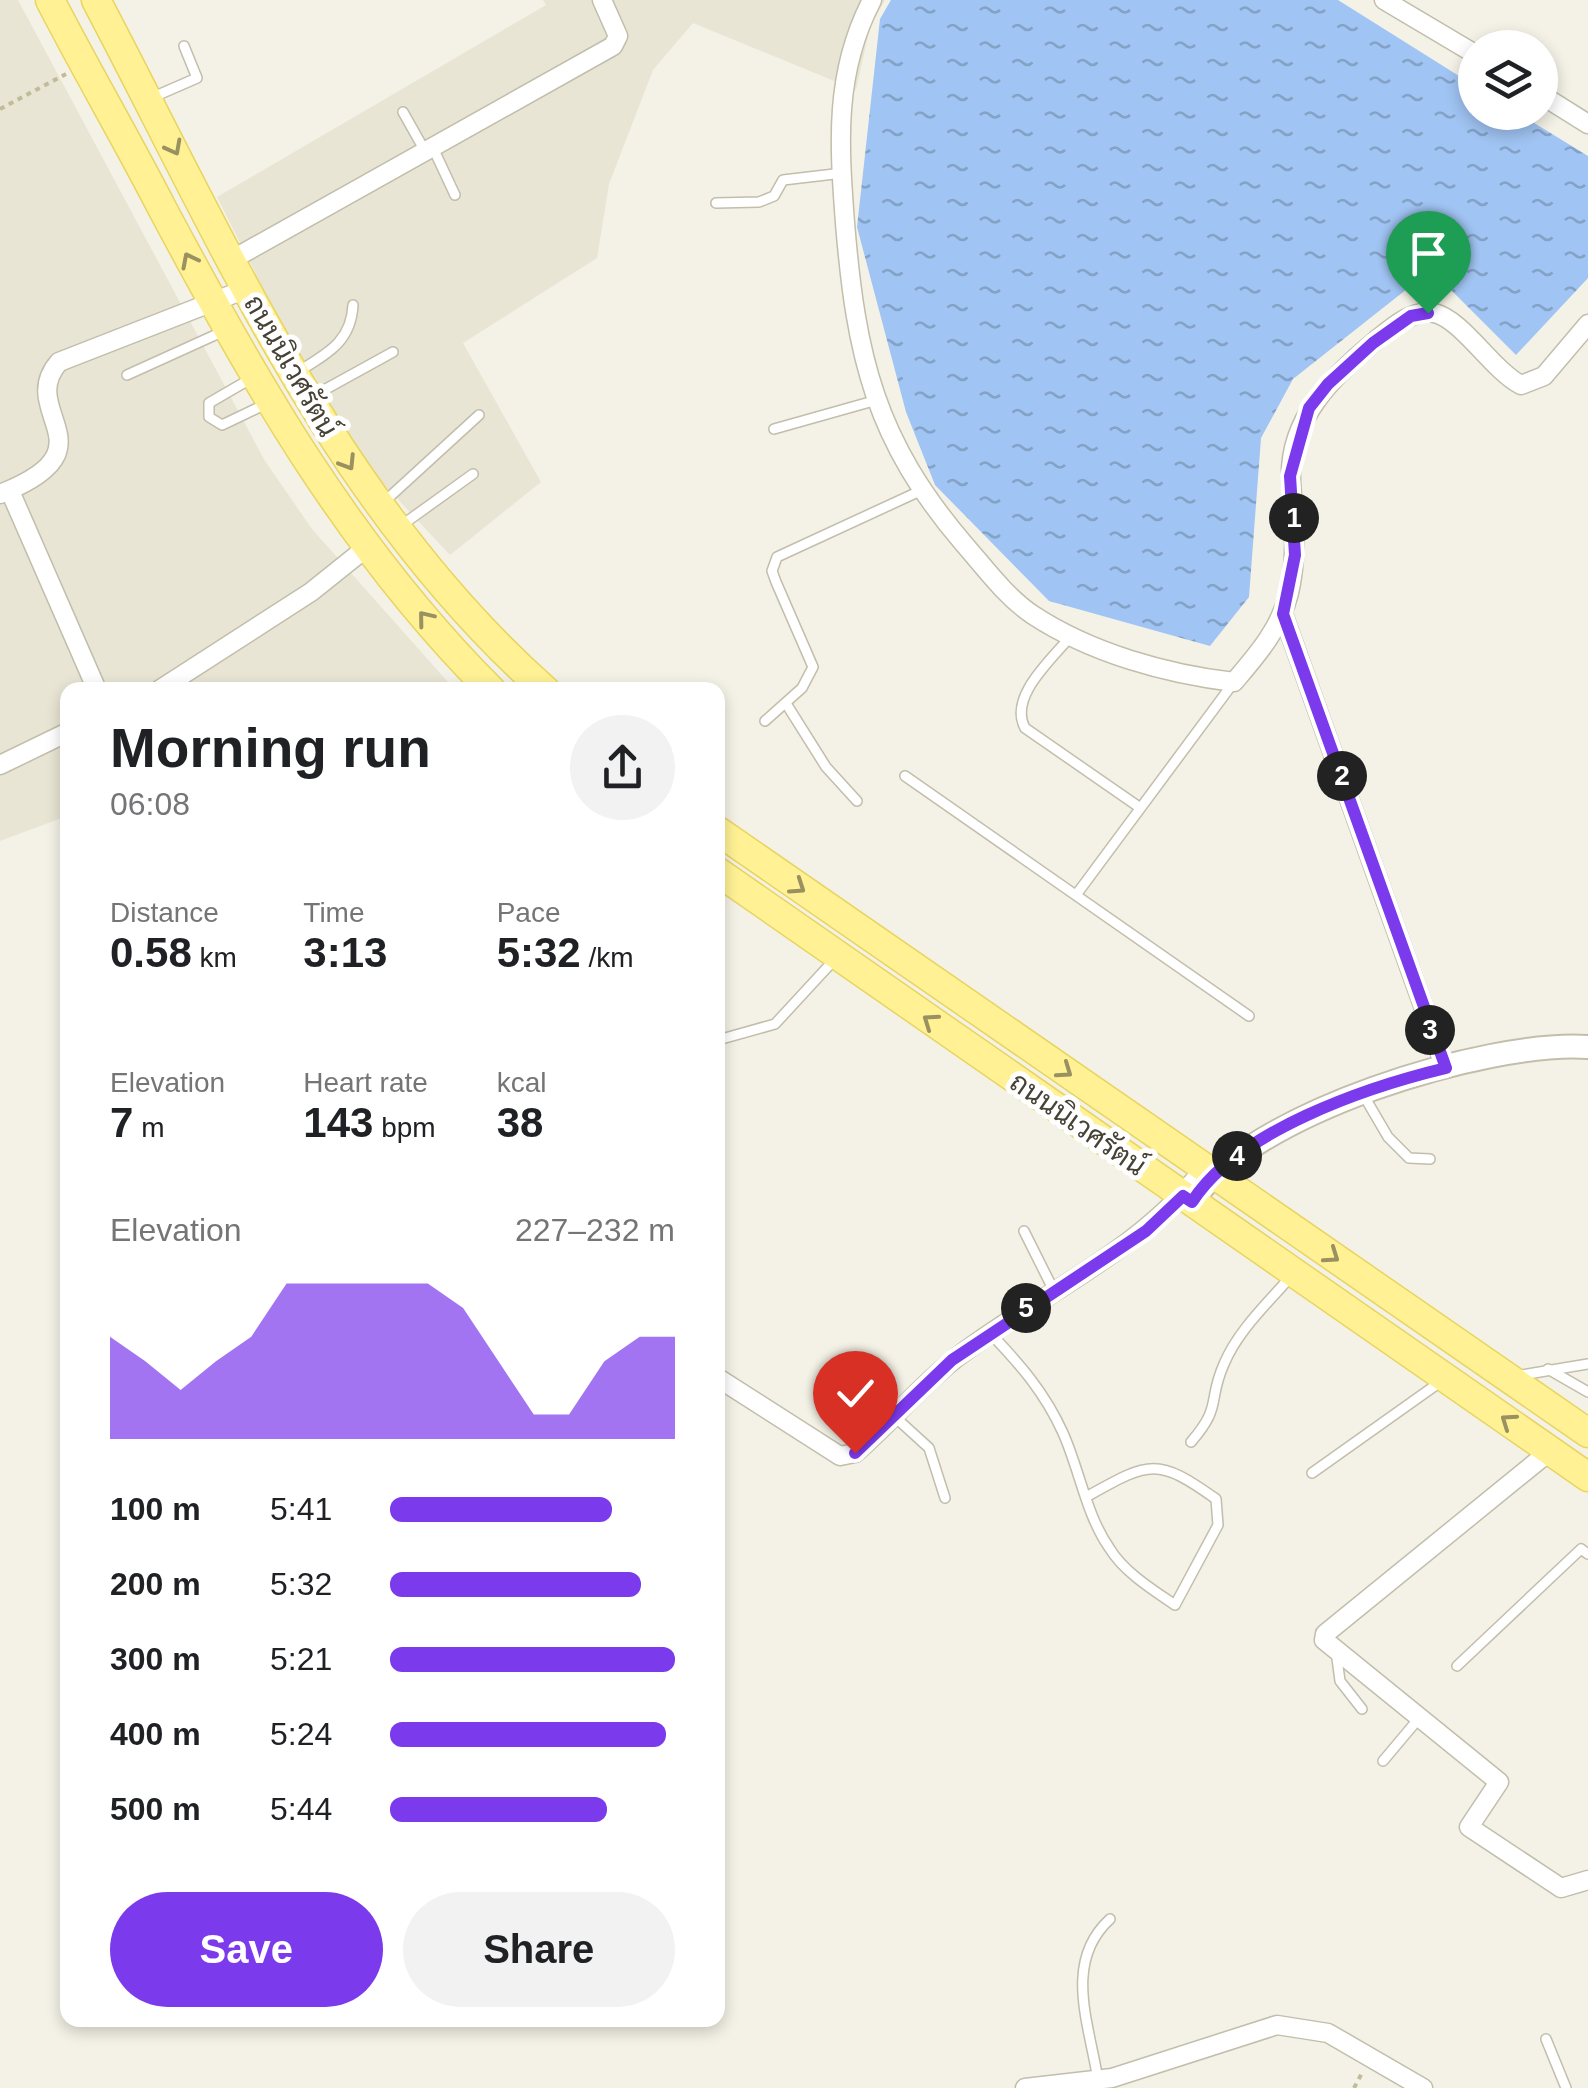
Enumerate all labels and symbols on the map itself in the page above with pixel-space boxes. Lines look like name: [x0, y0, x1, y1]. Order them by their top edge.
one-way arrow: [162, 138, 181, 156]
pin: [1386, 211, 1471, 314]
one-way arrow: [182, 253, 201, 271]
street label: ถนนนิเวศรัตน์: [238, 288, 347, 442]
one-way arrow: [335, 452, 354, 470]
pin: 1: [1269, 493, 1319, 543]
one-way arrow: [419, 612, 437, 630]
pin: 2: [1317, 751, 1367, 801]
one-way arrow: [786, 875, 805, 893]
pin: 3: [1405, 1005, 1455, 1055]
one-way arrow: [922, 1015, 941, 1033]
one-way arrow: [1054, 1059, 1073, 1077]
street label: ถนนนิเวศรัตน์: [1004, 1063, 1154, 1182]
pin: 4: [1212, 1131, 1262, 1181]
one-way arrow: [1321, 1244, 1340, 1262]
pin: 5: [1001, 1283, 1051, 1333]
pin: [813, 1351, 898, 1454]
one-way arrow: [1501, 1415, 1519, 1433]

